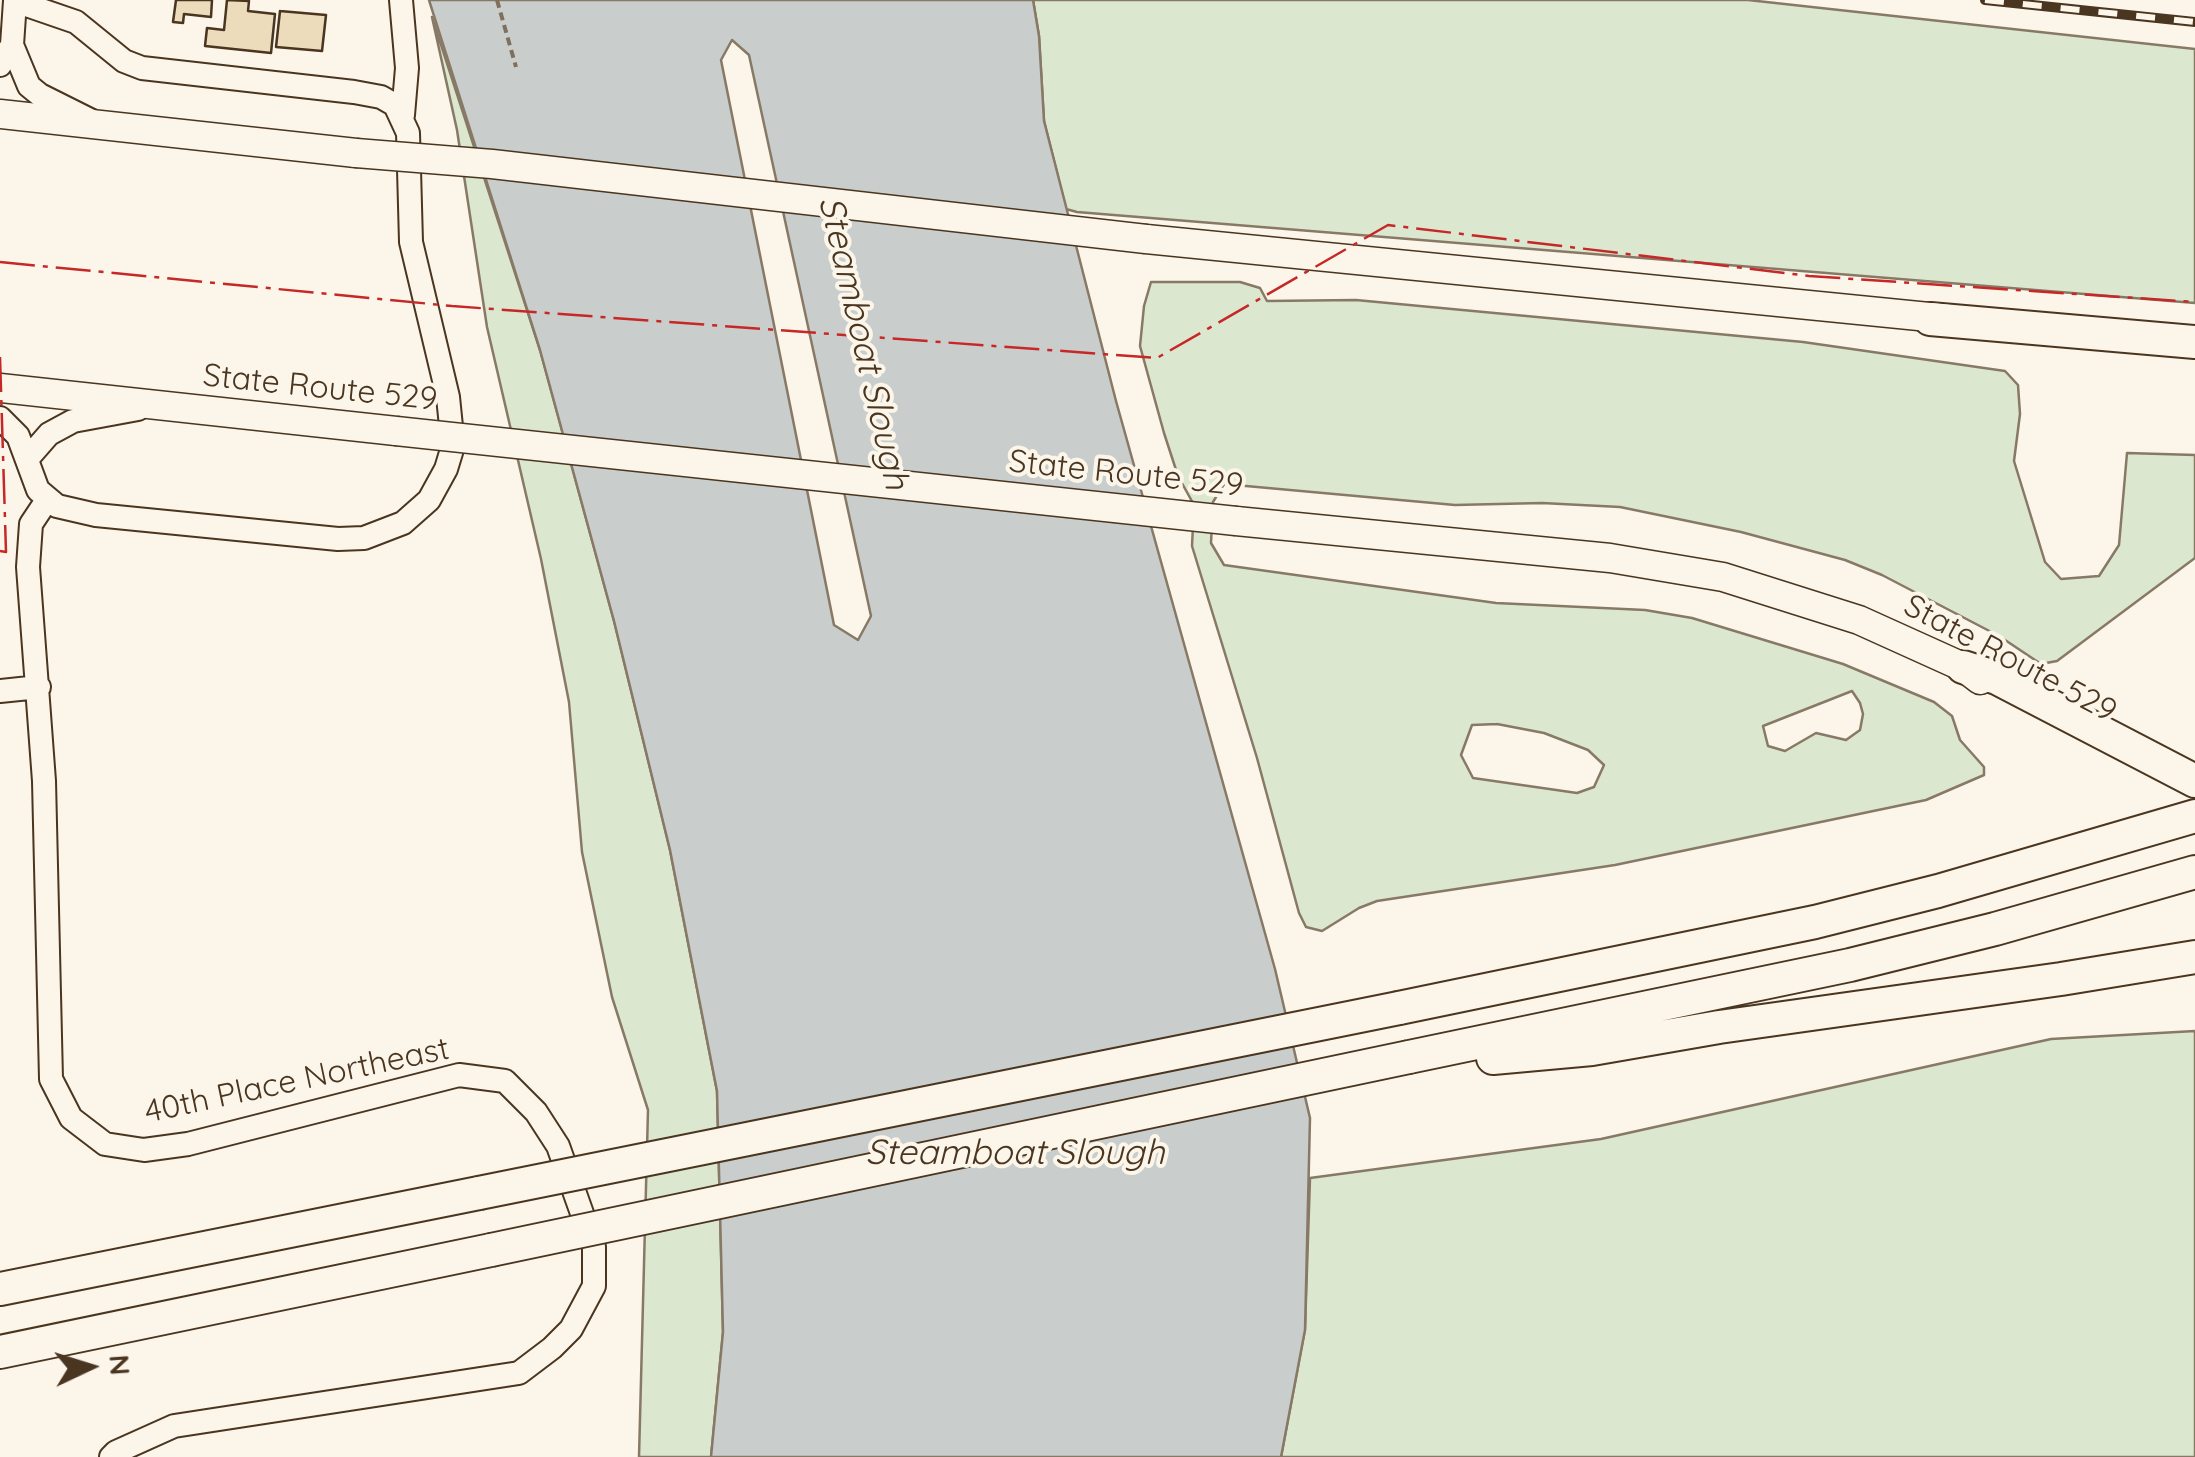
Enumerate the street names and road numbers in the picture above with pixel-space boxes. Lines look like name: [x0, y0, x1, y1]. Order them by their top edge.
street label: State Route 529: [201, 357, 439, 419]
street label: State Route 529: [1007, 443, 1245, 505]
street label: State Route 529: [1897, 587, 2123, 731]
street label: 40th Place Northeast: [141, 1030, 453, 1132]

